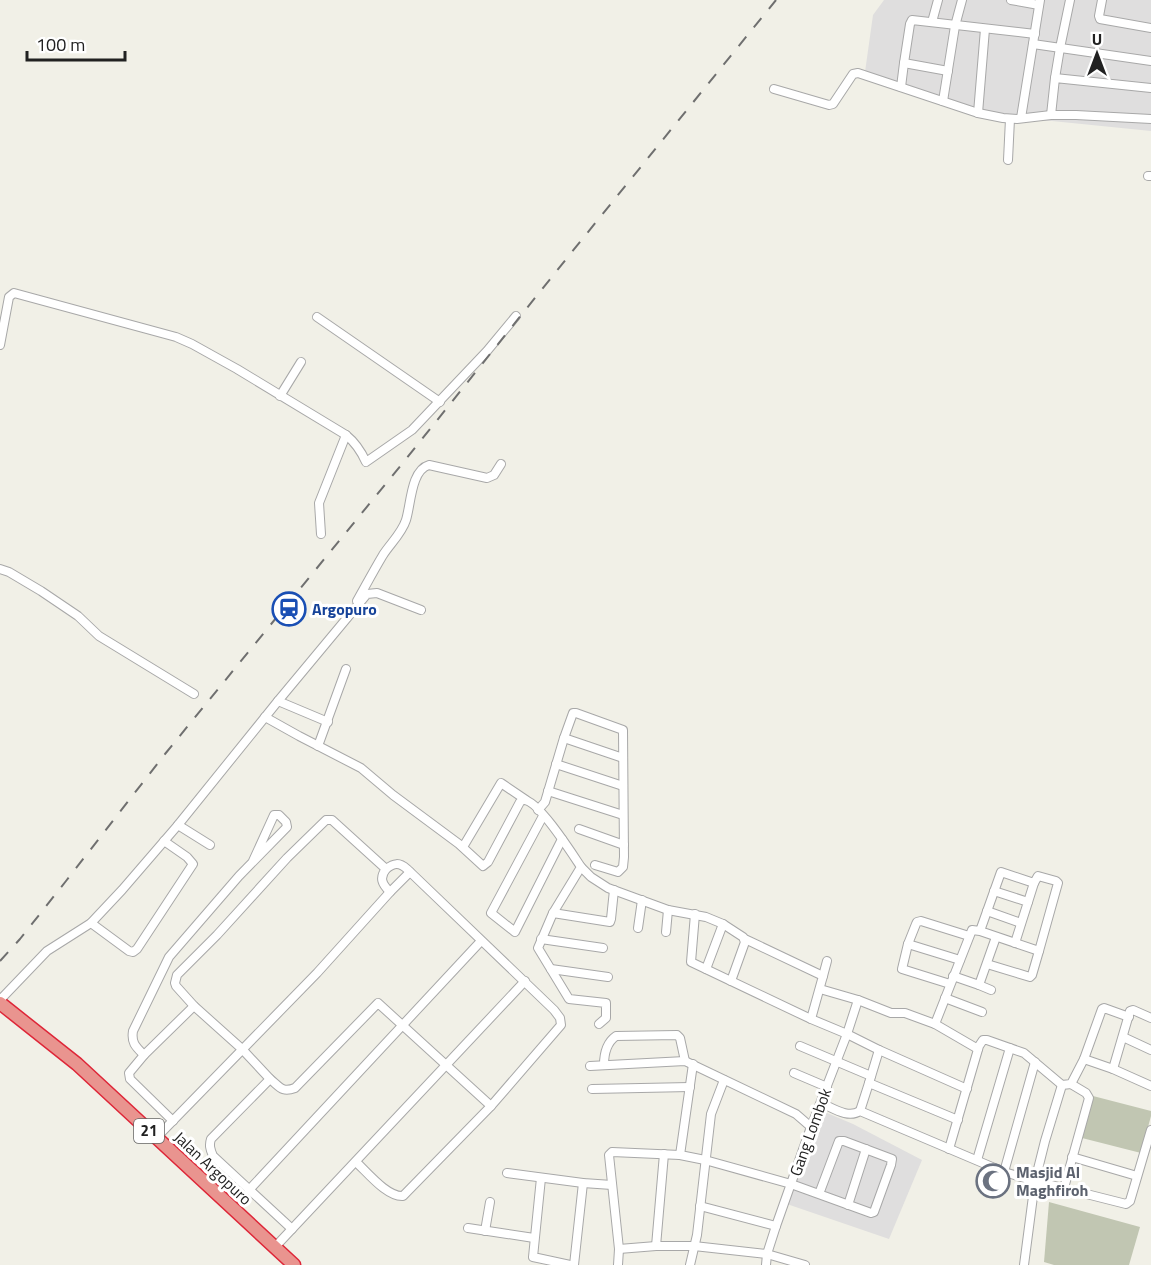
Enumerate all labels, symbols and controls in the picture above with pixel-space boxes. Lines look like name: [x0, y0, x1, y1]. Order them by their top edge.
scale bar: [27, 24, 124, 62]
north arrow: [1067, 24, 1127, 84]
text: U: [1092, 27, 1102, 51]
text: 100 m: [36, 31, 85, 58]
station icon: Argopuro: [271, 591, 307, 627]
place label: Argopuro: [312, 597, 377, 621]
street label: Gang Lombok: [783, 1084, 837, 1179]
road number: 21: [134, 1119, 164, 1143]
street label: Jalan Argopuro: [169, 1126, 257, 1210]
place label: Masjid Al Maghfiroh: [1016, 1160, 1088, 1202]
mosque icon: Masjid Al Maghfiroh: [975, 1163, 1011, 1199]

